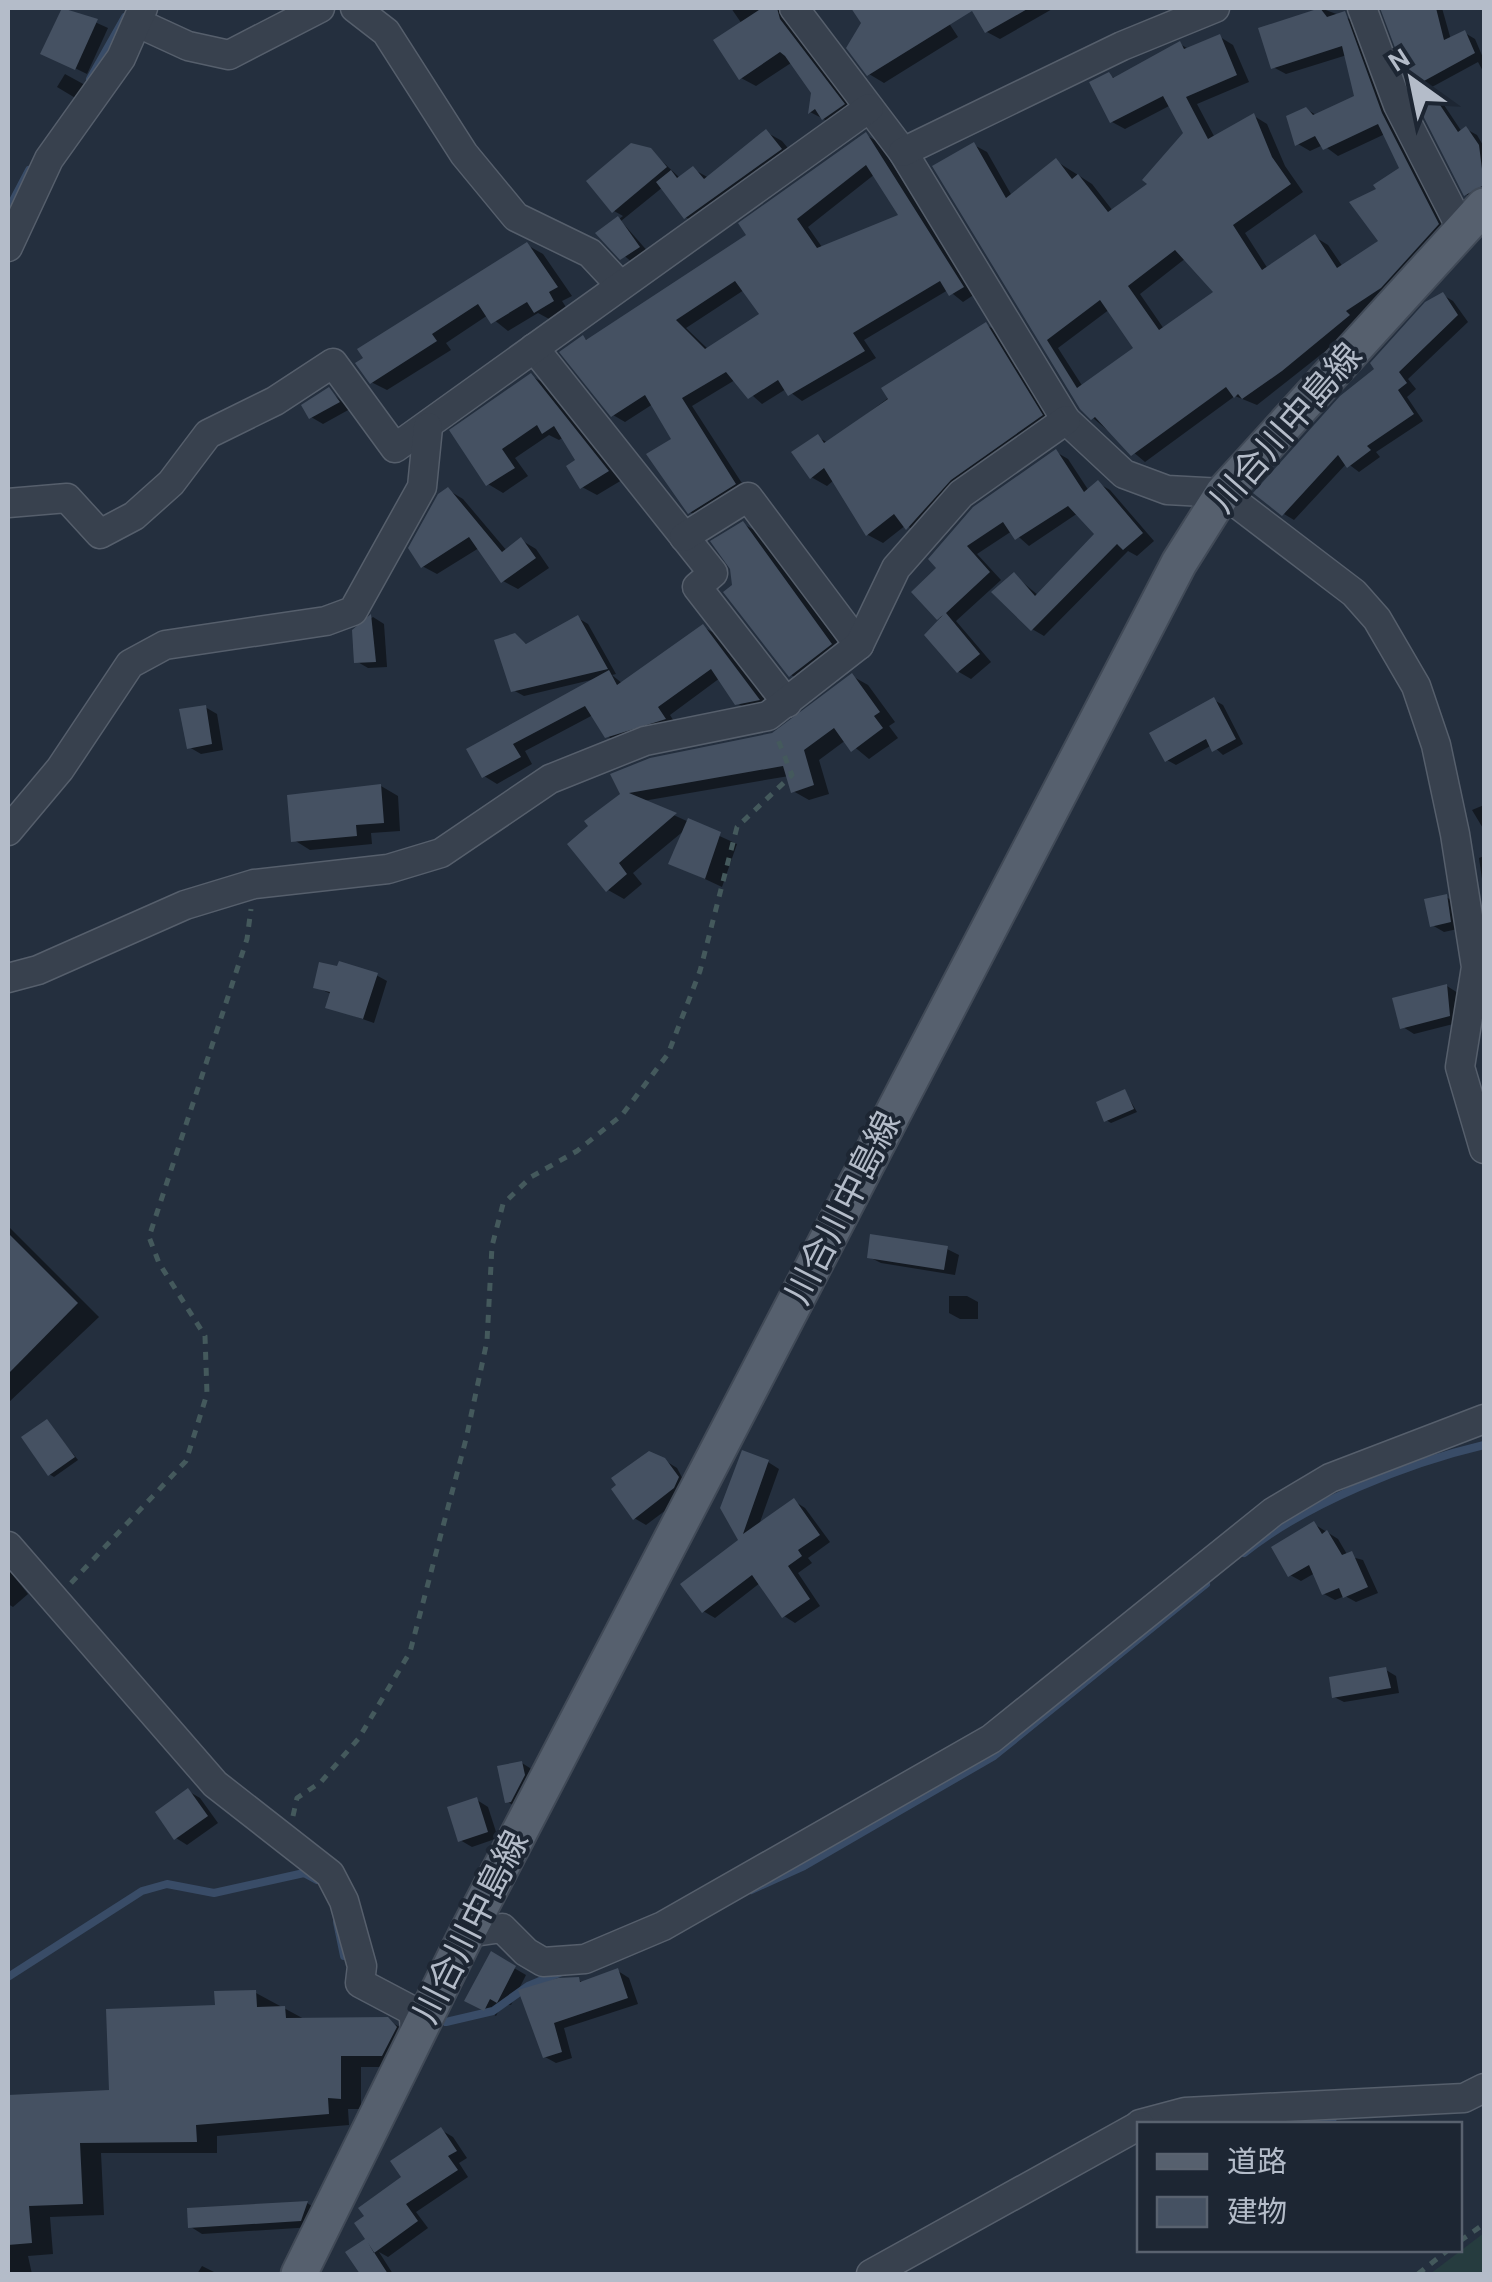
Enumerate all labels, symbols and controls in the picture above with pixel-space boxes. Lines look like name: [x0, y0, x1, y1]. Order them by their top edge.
north arrow: [1362, 30, 1462, 130]
text: N: [1381, 40, 1416, 79]
street label: 川合川中島線: [1202, 335, 1370, 521]
street label: 川合川中島線: [777, 1105, 909, 1311]
street label: 川合川中島線: [405, 1824, 537, 2030]
legend: [1137, 2122, 1462, 2252]
text: 道路: [1227, 2144, 1287, 2180]
text: 建物: [1227, 2194, 1287, 2230]

